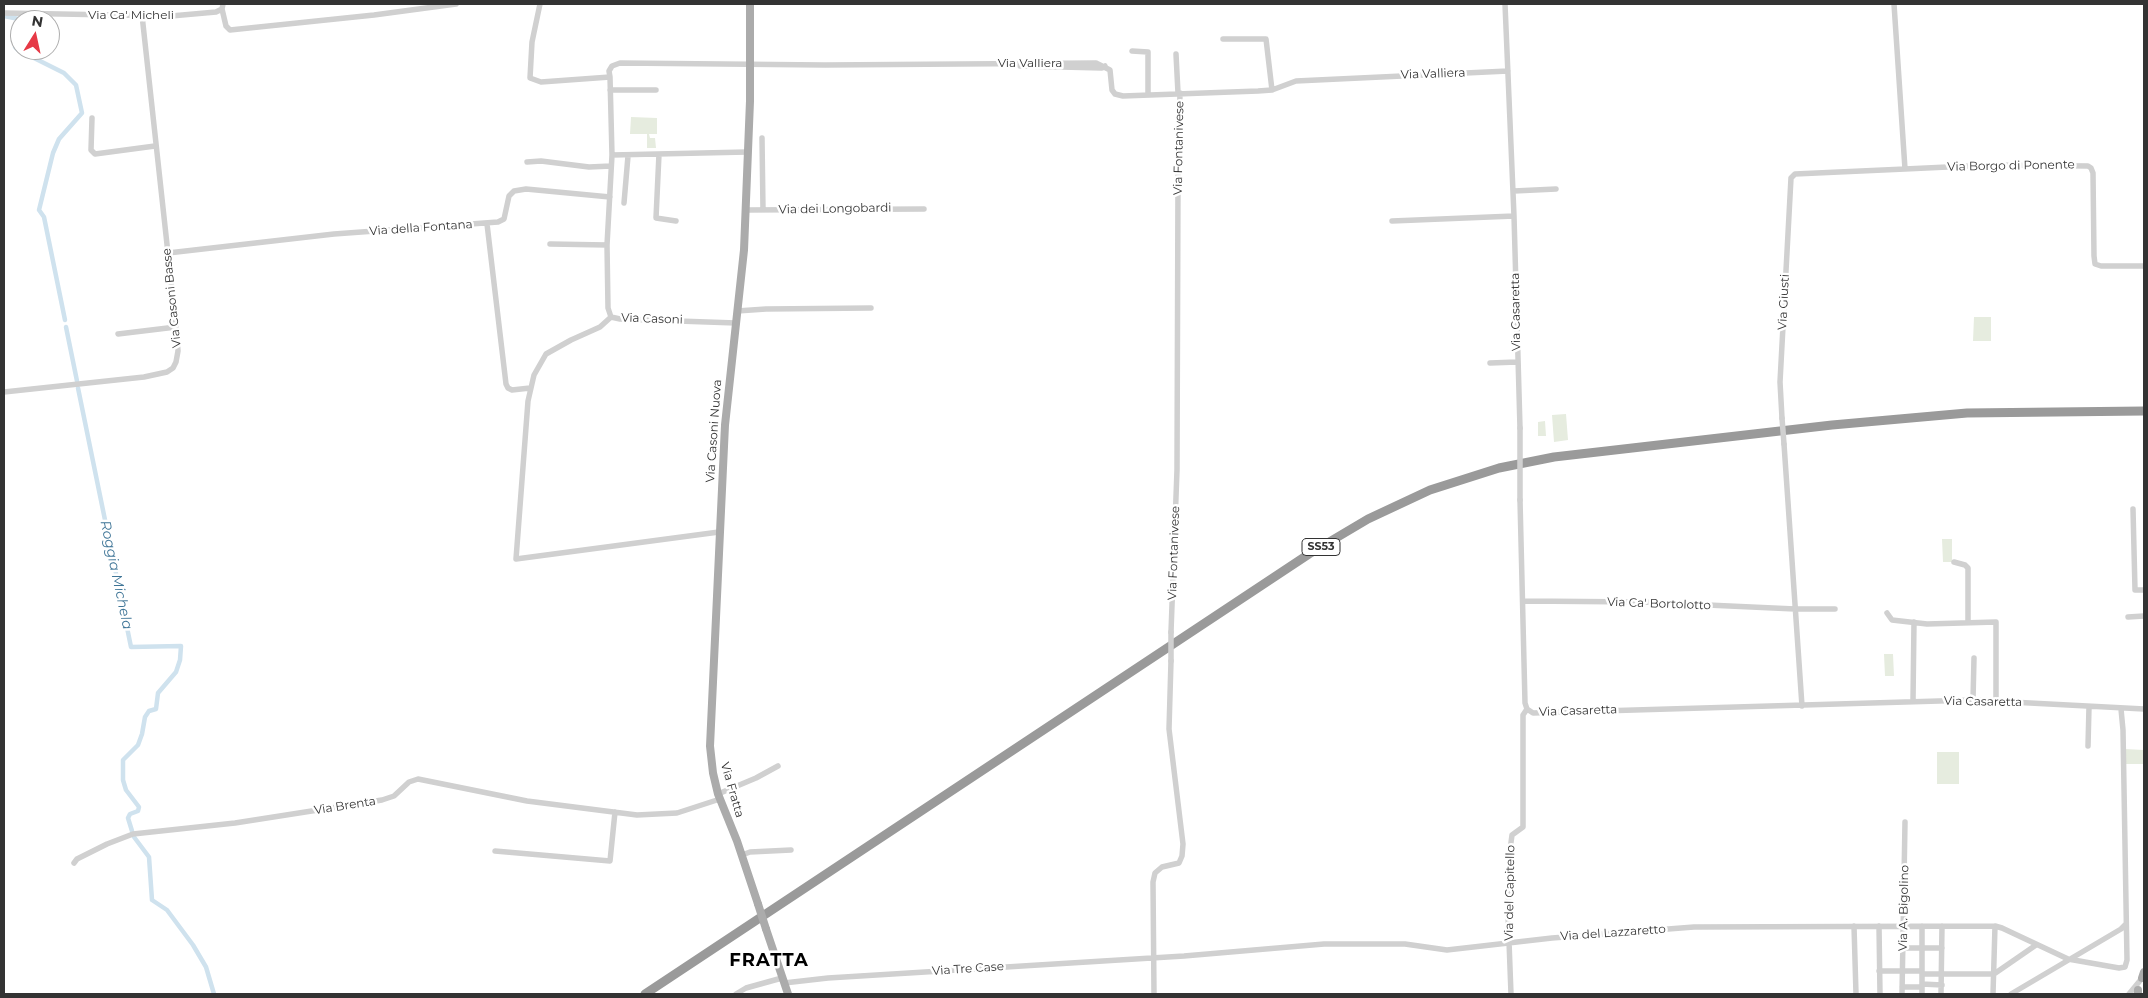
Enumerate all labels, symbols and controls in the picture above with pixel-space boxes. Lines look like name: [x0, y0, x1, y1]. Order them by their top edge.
street label: Via Ca' Micheli: [88, 8, 174, 22]
north arrow: [10, 10, 60, 60]
text: N: [30, 11, 45, 31]
street label: Via Valliera: [998, 56, 1062, 70]
street label: Via Valliera: [1400, 66, 1466, 82]
street label: Via Fontanivese: [1171, 101, 1187, 195]
street label: Via Borgo di Ponente: [1947, 158, 2075, 174]
street label: Via dei Longobardi: [778, 201, 892, 217]
street label: Via della Fontana: [369, 217, 473, 239]
street label: Via Casoni Basse: [160, 247, 184, 349]
street label: Via Casaretta: [1508, 273, 1524, 351]
street label: Via Giusti: [1775, 274, 1793, 330]
street label: Via Casoni: [621, 311, 683, 327]
street label: Via Casoni Nuova: [703, 379, 725, 483]
street label: Via Fontanivese: [1165, 506, 1183, 600]
water label: Roggia Michela: [96, 519, 136, 631]
road number: SS53: [1302, 538, 1340, 556]
street label: Via Ca' Bortolotto: [1607, 595, 1711, 613]
street label: Via Casaretta: [1944, 694, 2022, 710]
street label: Via Casaretta: [1539, 702, 1617, 720]
street label: Via Fratta: [717, 761, 747, 819]
street label: Via Brenta: [313, 794, 377, 818]
street label: Via del Capitello: [1502, 845, 1518, 941]
street label: Via A. Bigolino: [1896, 865, 1912, 951]
street label: Via del Lazzaretto: [1560, 922, 1666, 944]
district label: FRATTA: [729, 950, 809, 972]
street label: Via Tre Case: [932, 959, 1004, 979]

